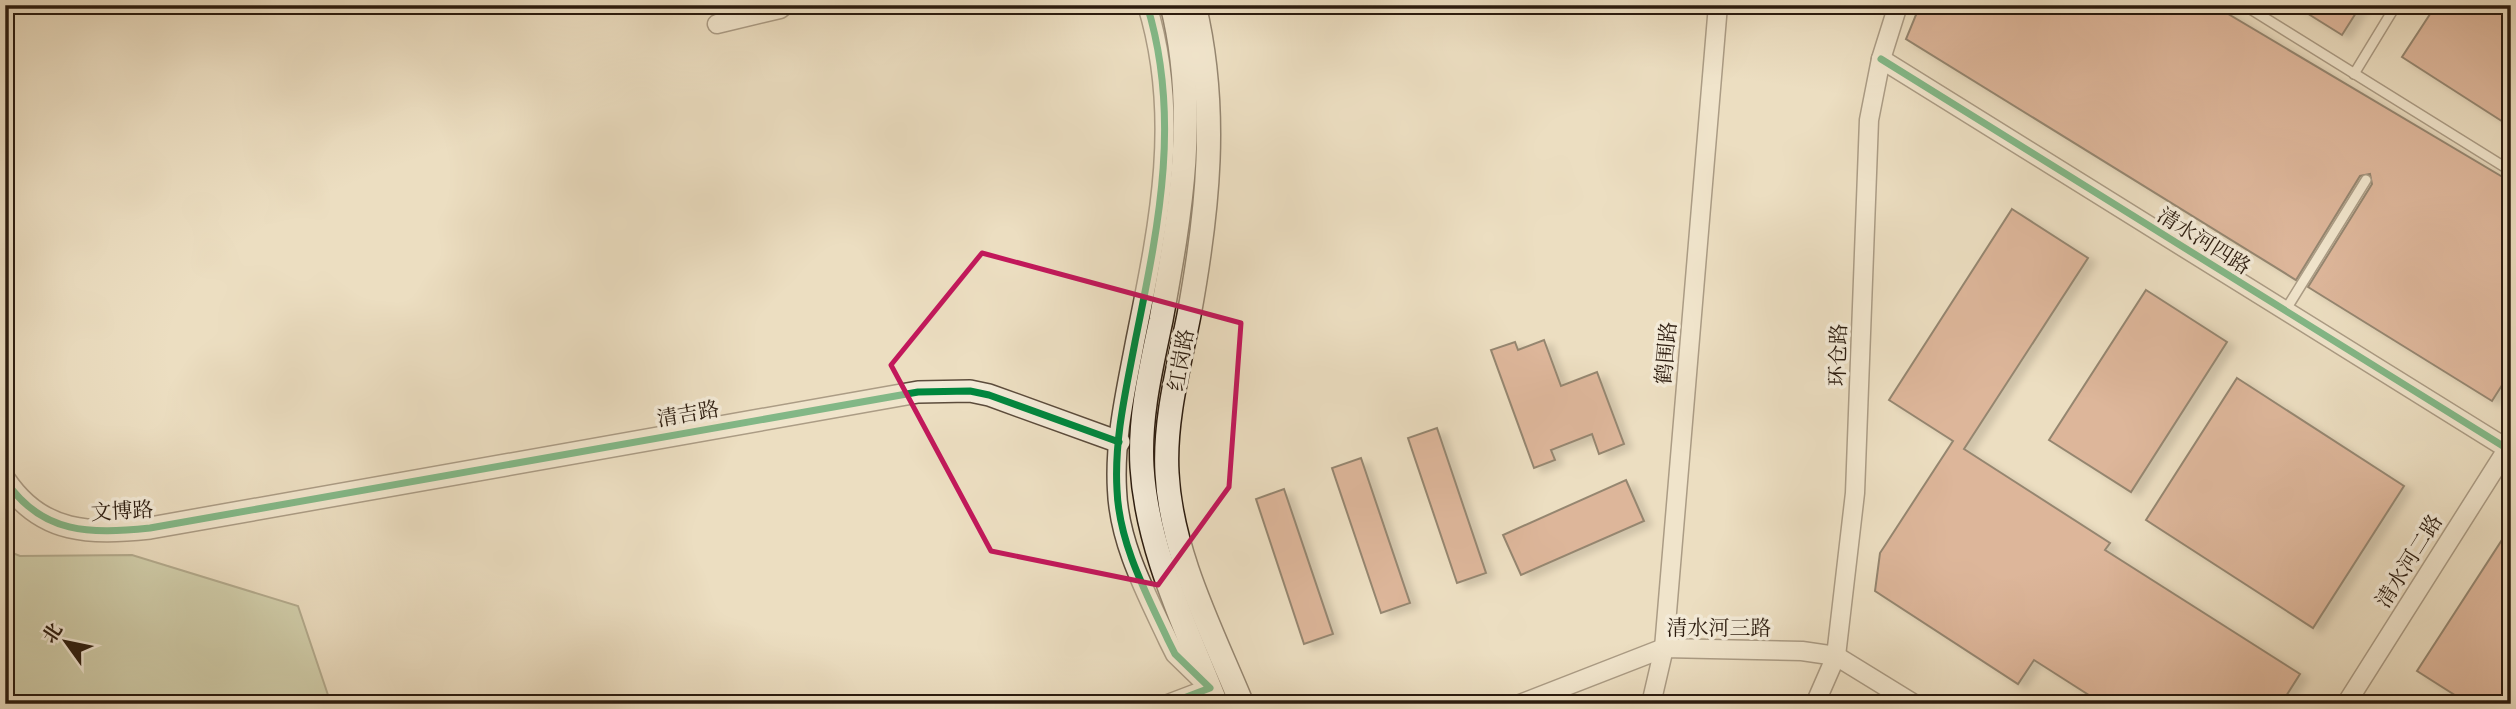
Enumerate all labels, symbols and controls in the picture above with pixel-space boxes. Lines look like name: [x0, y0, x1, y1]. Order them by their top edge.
street label: 清水河四路: [2152, 200, 2257, 282]
street label: 鹤围路: [1647, 320, 1684, 386]
street label: 环仓路: [1821, 323, 1854, 387]
street label: 红岗路: [1160, 326, 1201, 394]
street label: 清吉路: [654, 393, 722, 434]
street label: 文博路: [90, 493, 154, 528]
street label: 清水河二路: [2368, 508, 2450, 613]
north arrow: [32, 608, 102, 678]
street label: 清水河三路: [1667, 612, 1772, 643]
text: 北: [35, 617, 69, 648]

